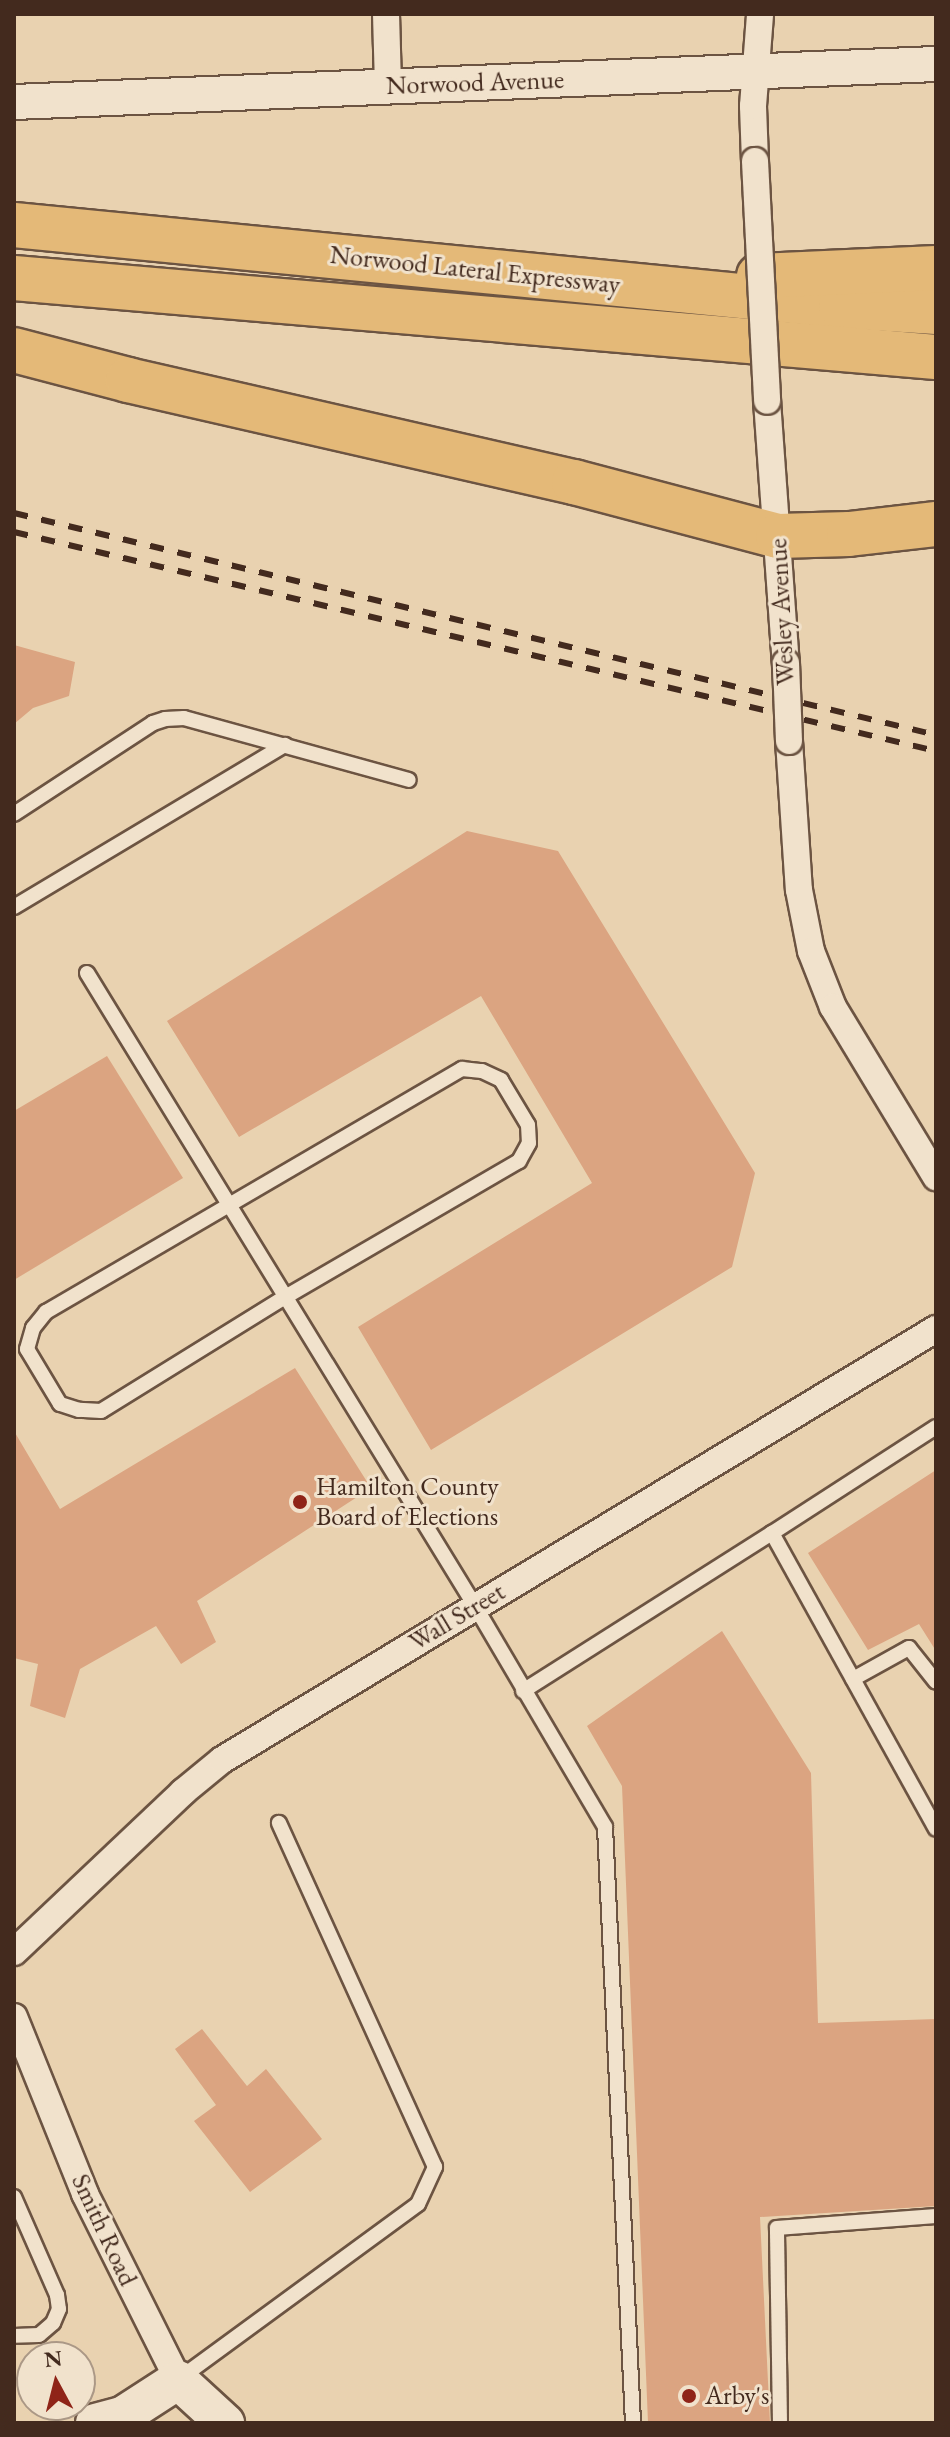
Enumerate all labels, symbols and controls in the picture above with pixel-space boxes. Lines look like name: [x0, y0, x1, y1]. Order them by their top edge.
street label: Norwood Avenue: [385, 64, 565, 102]
street label: Norwood Lateral Expressway: [328, 239, 622, 301]
street label: Wesley Avenue: [763, 538, 801, 686]
place label: Hamilton County Board of Elections: [316, 1471, 499, 1532]
marker: Hamilton County Board of Elections: [291, 1493, 309, 1511]
street label: Wall Street: [403, 1576, 511, 1658]
street label: Smith Road: [65, 2169, 143, 2291]
north arrow: [16, 2341, 96, 2421]
text: N: [43, 2343, 64, 2374]
place label: Arby's: [705, 2380, 769, 2412]
marker: Arby's: [680, 2387, 698, 2405]

